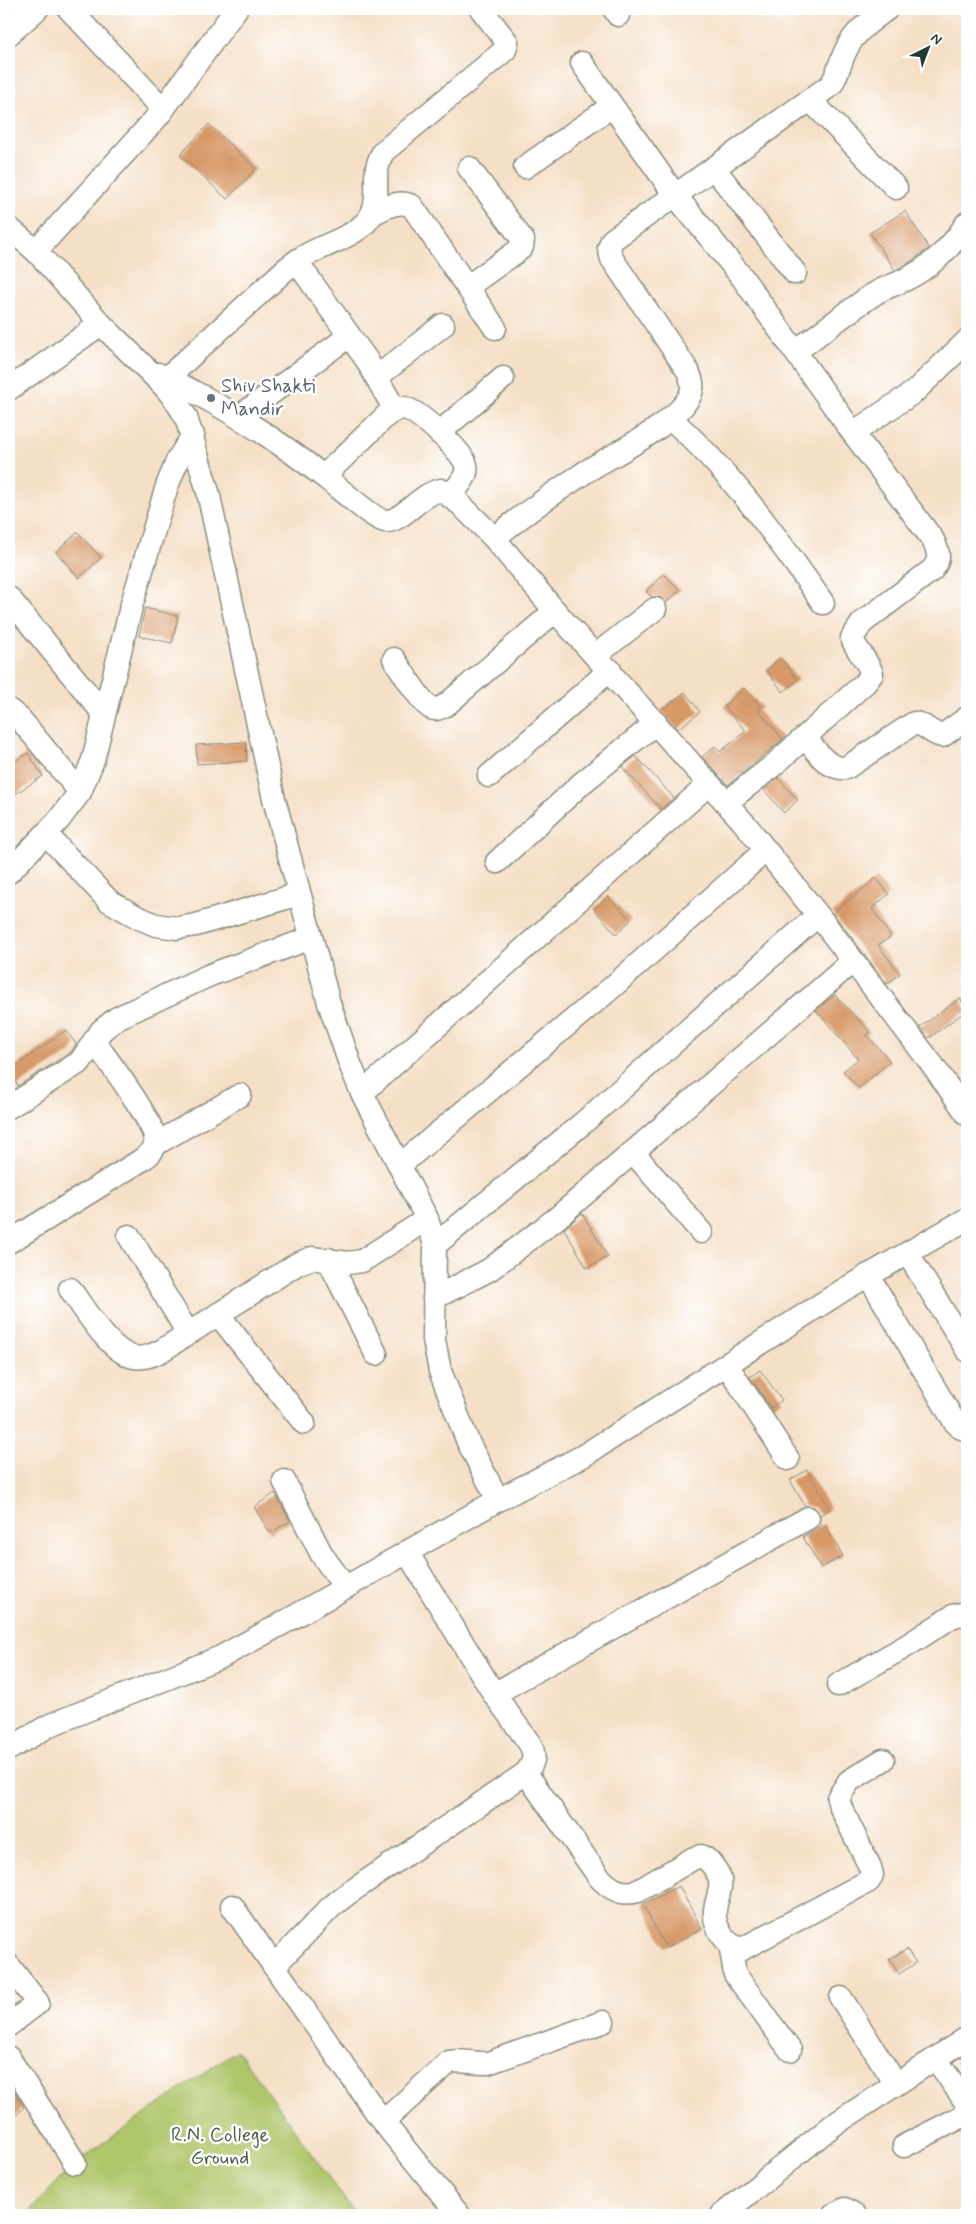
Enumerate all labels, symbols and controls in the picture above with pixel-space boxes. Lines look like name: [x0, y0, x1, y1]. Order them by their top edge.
north arrow: [904, 22, 954, 72]
text: N: [927, 29, 946, 49]
place label: Shiv Shakti Mandir: [221, 373, 316, 423]
marker: Shiv Shakti Mandir: [205, 392, 217, 404]
park label: R.N. College Ground: [171, 2122, 269, 2172]

